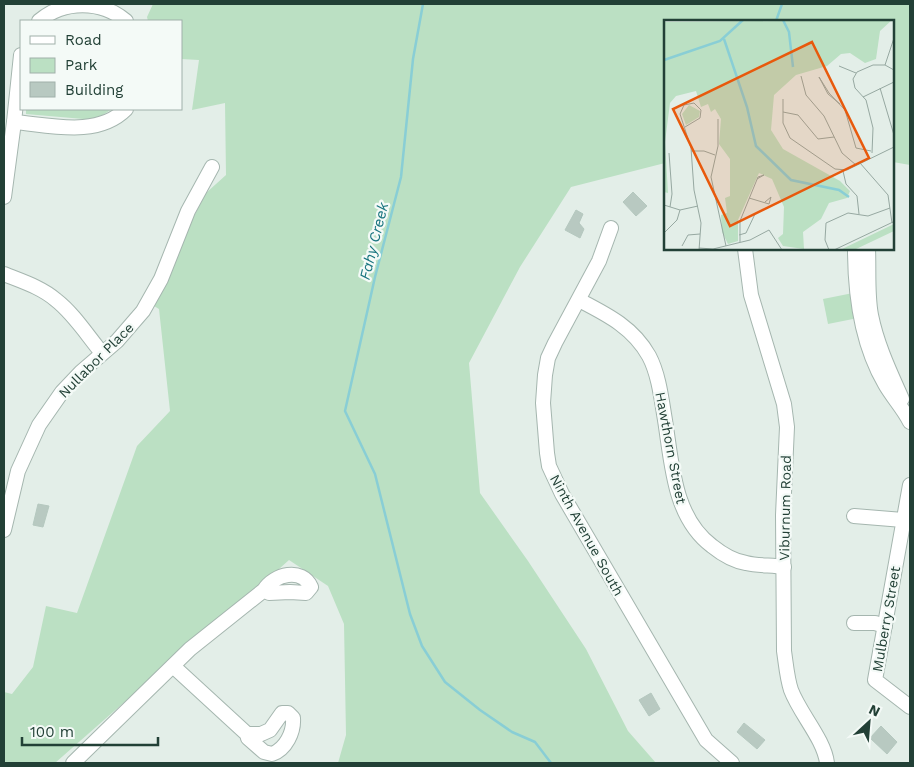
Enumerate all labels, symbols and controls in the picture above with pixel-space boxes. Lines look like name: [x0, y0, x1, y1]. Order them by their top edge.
legend: [20, 20, 182, 110]
inset map: [664, 20, 894, 250]
text: Road: [65, 31, 102, 49]
text: Park: [65, 56, 98, 74]
text: Building: [65, 81, 123, 99]
water label: Fahy Creek: [356, 200, 393, 282]
street label: Nullabor Place: [55, 319, 137, 401]
street label: Hawthorn Street: [652, 391, 690, 506]
street label: Viburnum Road: [776, 455, 794, 561]
street label: Ninth Avenue South: [547, 472, 627, 598]
street label: Mulberry Street: [869, 565, 903, 673]
north arrow: [844, 697, 894, 747]
text: N: [867, 701, 883, 720]
scale bar: [22, 714, 159, 746]
text: 100 m: [30, 723, 74, 741]

